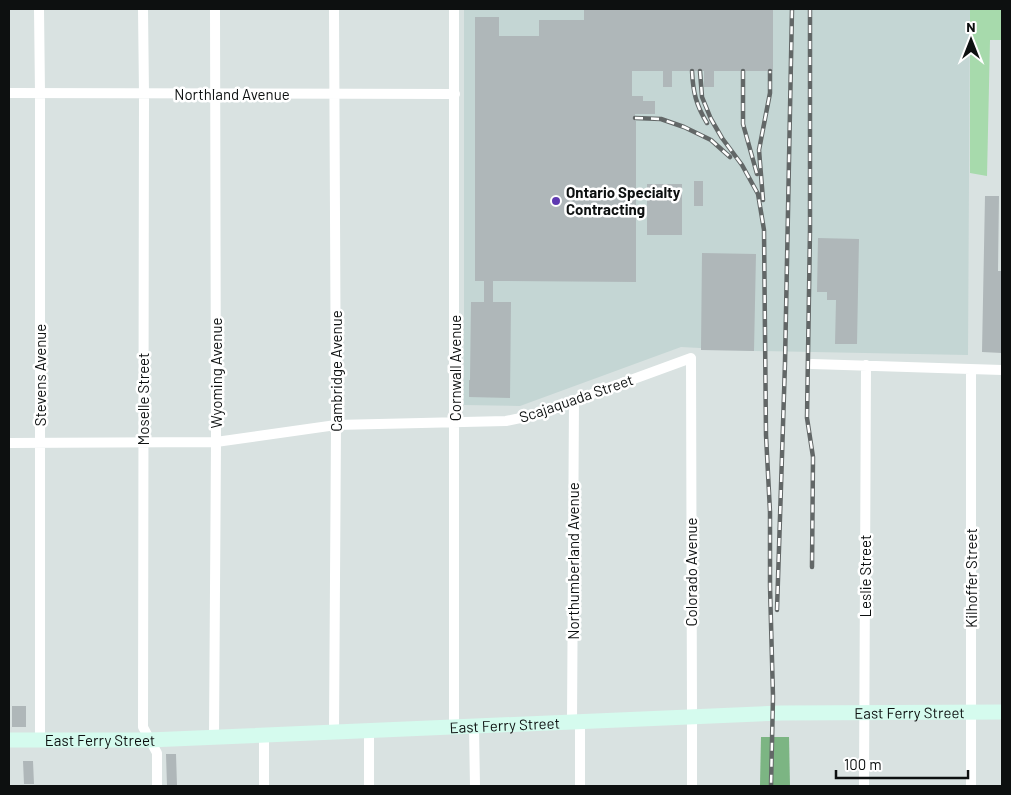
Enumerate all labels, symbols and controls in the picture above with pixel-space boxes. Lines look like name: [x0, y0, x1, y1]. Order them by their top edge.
north arrow: [946, 15, 996, 65]
text: N: [966, 18, 976, 35]
street label: Northland Avenue: [174, 85, 290, 103]
place label: Ontario Specialty Contracting: [566, 183, 681, 218]
marker: Ontario Specialty Contracting: [550, 195, 562, 207]
street label: Cambridge Avenue: [327, 310, 345, 432]
street label: Cornwall Avenue: [446, 315, 464, 421]
street label: Wyoming Avenue: [207, 318, 225, 428]
street label: Stevens Avenue: [31, 324, 49, 426]
street label: Moselle Street: [134, 353, 152, 445]
street label: Scajaquada Street: [517, 370, 635, 426]
street label: Northumberland Avenue: [564, 482, 582, 640]
street label: Colorado Avenue: [682, 517, 700, 627]
street label: Kilhoffer Street: [962, 528, 980, 628]
street label: Leslie Street: [856, 535, 874, 617]
street label: East Ferry Street: [854, 703, 965, 722]
street label: East Ferry Street: [449, 713, 560, 736]
street label: East Ferry Street: [45, 731, 156, 749]
scale bar: [836, 748, 968, 780]
text: 100 m: [844, 755, 882, 773]

